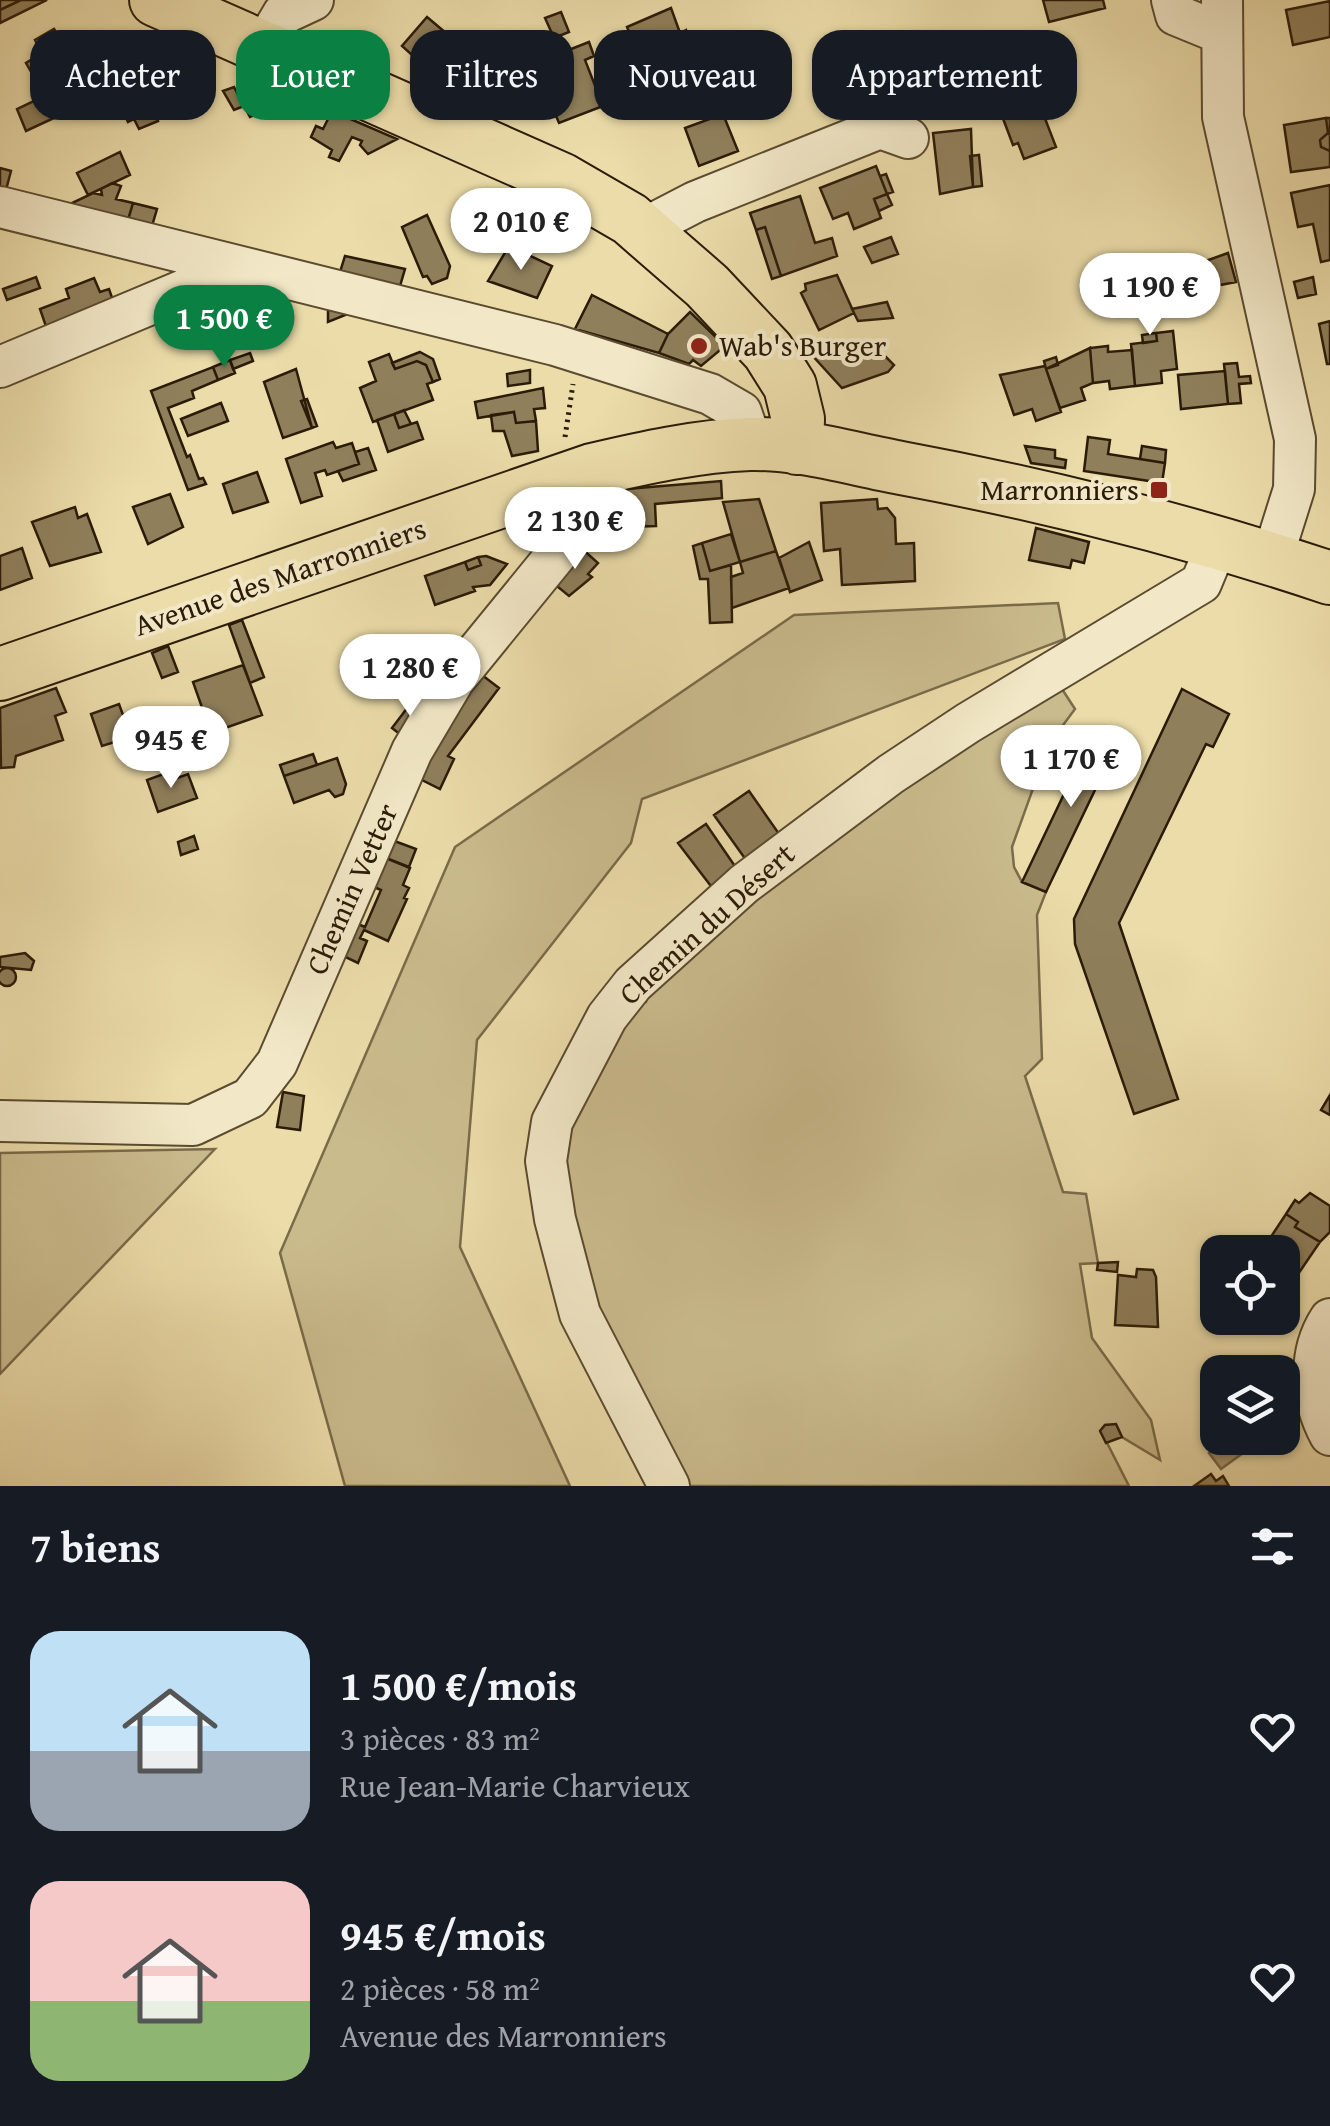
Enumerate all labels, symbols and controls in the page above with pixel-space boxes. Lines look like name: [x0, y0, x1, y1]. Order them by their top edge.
chip: Acheter: [30, 30, 216, 120]
chip: Louer: [236, 30, 390, 120]
chip: Filtres: [410, 30, 574, 120]
chip: Nouveau: [594, 30, 792, 120]
chip: Appartement: [812, 30, 1077, 120]
pin: 2 010 €: [429, 188, 613, 273]
text: 2 010 €: [473, 197, 569, 244]
pin: 1 190 €: [1058, 253, 1242, 338]
text: 1 190 €: [1102, 262, 1198, 309]
pin: 1 500 €: [132, 285, 316, 370]
text: 1 500 €: [176, 294, 272, 341]
place label: Wab's Burger: [719, 323, 886, 367]
marker: Wab's Burger: [688, 335, 710, 357]
place label: Marronniers: [980, 467, 1139, 511]
marker: Marronniers: [1148, 479, 1170, 501]
pin: 2 130 €: [483, 487, 667, 572]
text: 2 130 €: [527, 496, 623, 543]
street label: Avenue des Marronniers: [128, 505, 432, 647]
pin: 1 280 €: [318, 634, 502, 719]
text: 1 280 €: [362, 643, 458, 690]
pin: 945 €: [101, 706, 241, 791]
text: 945 €: [134, 715, 208, 762]
pin: 1 170 €: [979, 725, 1163, 810]
text: 1 170 €: [1023, 734, 1119, 781]
street label: Chemin Vetter: [294, 796, 408, 981]
street label: Chemin du Désert: [608, 832, 804, 1014]
map controls: [1200, 1235, 1300, 1455]
button: locate: [1200, 1235, 1300, 1335]
button: layers: [1200, 1355, 1300, 1455]
text: 7 biens: [30, 1516, 161, 1577]
icon: filters: [1245, 1519, 1300, 1574]
text: 1 500 €/mois: [340, 1654, 577, 1715]
icon: home: [110, 1671, 230, 1791]
icon: heart: [1245, 1704, 1300, 1759]
text: 3 pièces · 83 m²: [340, 1715, 540, 1762]
text: Rue Jean-Marie Charvieux: [340, 1762, 690, 1809]
text: 945 €/mois: [340, 1904, 546, 1965]
icon: home: [110, 1921, 230, 2041]
icon: heart: [1245, 1954, 1300, 2009]
text: 2 pièces · 58 m²: [340, 1965, 540, 2012]
text: Avenue des Marronniers: [340, 2012, 667, 2059]

